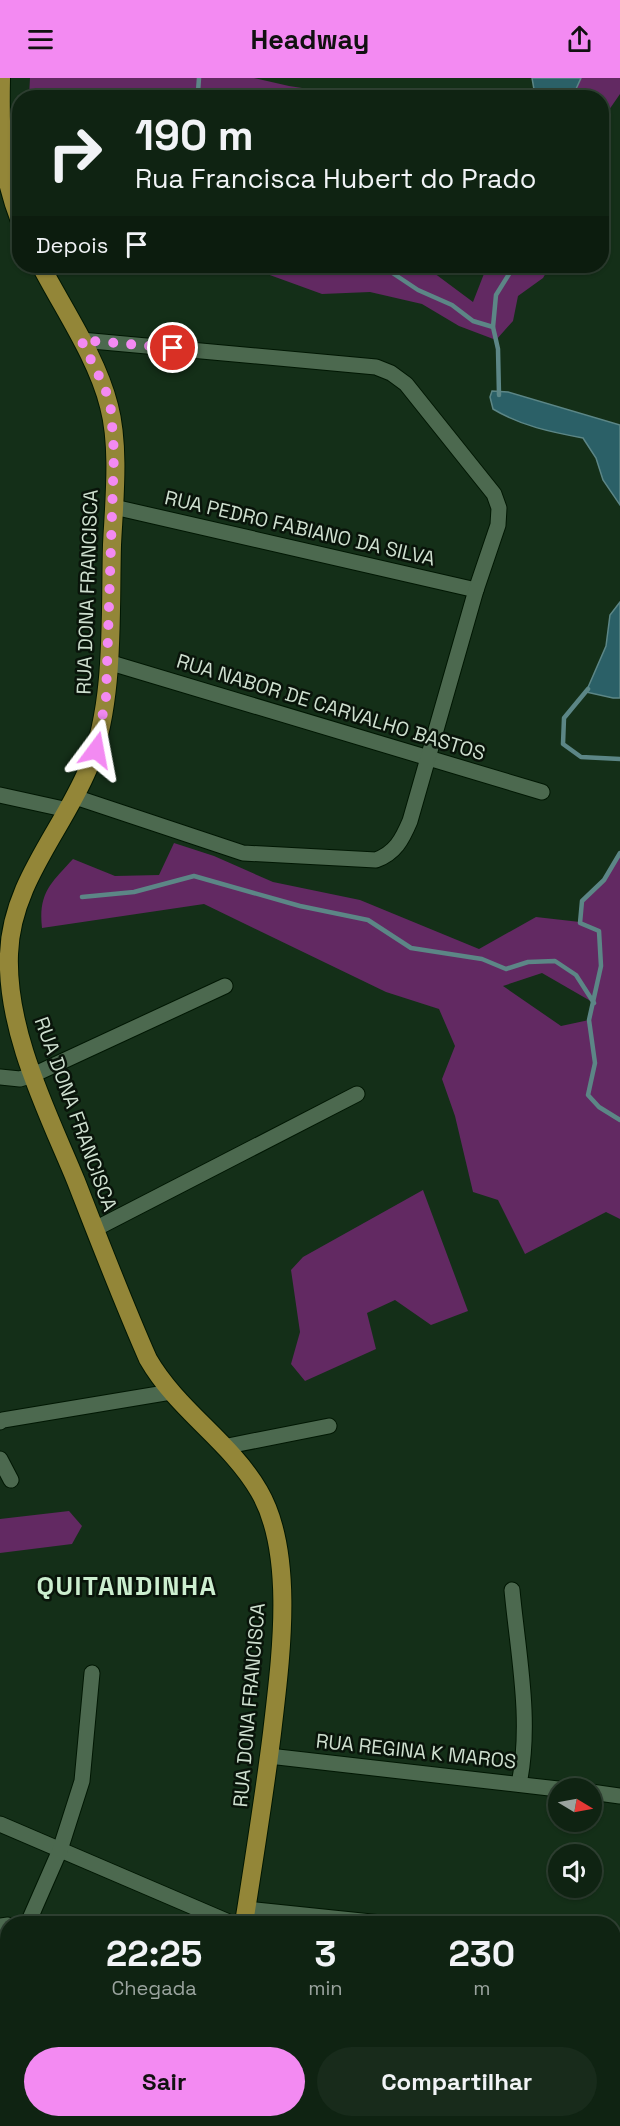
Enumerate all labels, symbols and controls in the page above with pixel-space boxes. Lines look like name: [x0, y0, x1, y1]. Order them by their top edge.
text: Headway: [251, 22, 369, 57]
icon: menu: [24, 23, 57, 56]
icon: share: [563, 23, 596, 56]
text: 190 m: [135, 109, 254, 162]
icon: right: [36, 114, 114, 192]
text: Rua Francisca Hubert do Prado: [135, 161, 536, 196]
icon: arrive: [120, 228, 153, 261]
text: Depois: [36, 231, 108, 259]
pin: [147, 322, 198, 373]
icon: arrive: [156, 331, 189, 364]
street label: RUA PEDRO FABIANO DA SILVA: [162, 484, 438, 572]
street label: RUA DONA FRANCISCA: [70, 489, 104, 695]
street label: RUA NABOR DE CARVALHO BASTOS: [174, 648, 488, 766]
position arrow: [64, 718, 128, 782]
street label: RUA DONA FRANCISCA: [29, 1013, 123, 1215]
district label: QUITANDINHA: [36, 1569, 218, 1603]
street label: RUA DONA FRANCISCA: [227, 1601, 271, 1808]
street label: RUA REGINA K MAROS: [315, 1728, 517, 1774]
north arrow: [548, 1778, 602, 1832]
map controls: [548, 1778, 602, 1898]
button: sound: [548, 1844, 602, 1898]
text: 22:25: [106, 1931, 202, 1977]
text: 3: [314, 1931, 336, 1977]
text: 230: [448, 1931, 515, 1977]
text: Chegada: [111, 1975, 197, 2001]
text: min: [308, 1975, 343, 2001]
text: m: [473, 1975, 490, 2001]
button: Sair: [24, 2047, 305, 2116]
button: Compartilhar: [317, 2047, 597, 2116]

